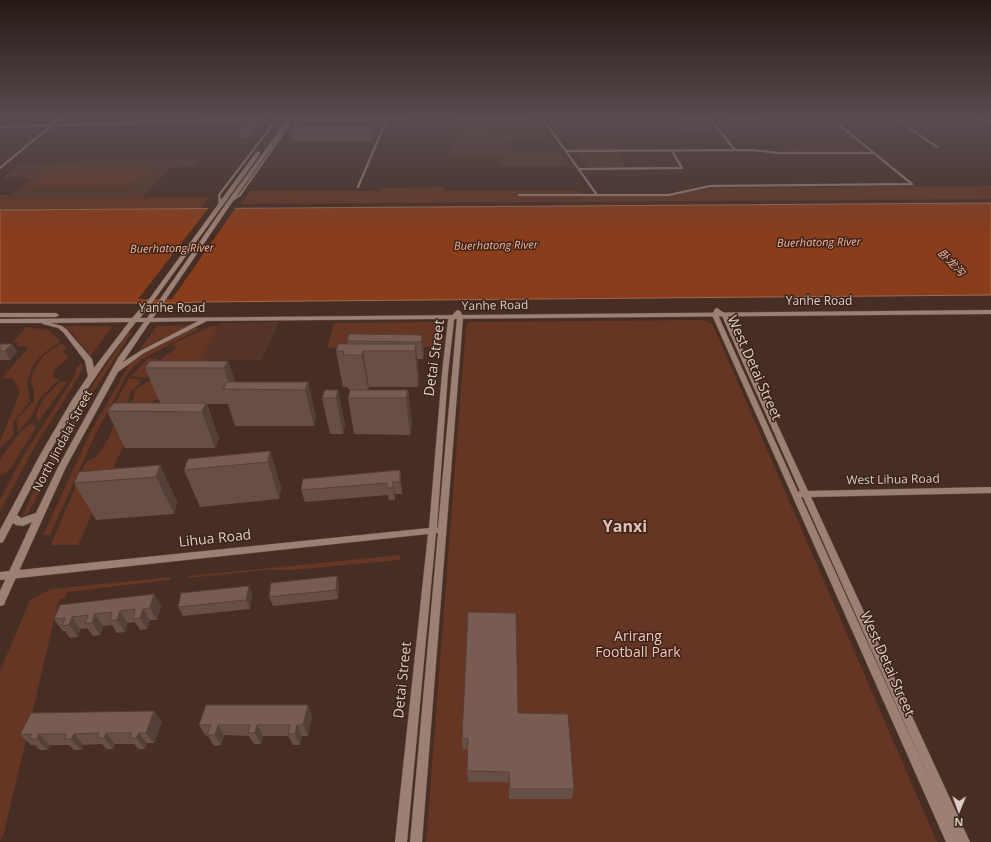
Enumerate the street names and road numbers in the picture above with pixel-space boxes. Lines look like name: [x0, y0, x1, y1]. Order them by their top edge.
street label: Yanhe Road: [786, 295, 852, 309]
street label: Yanhe Road: [462, 298, 528, 314]
street label: Yanhe Road: [139, 302, 205, 316]
street label: West Detai Street: [723, 313, 785, 423]
street label: Detai Street: [421, 319, 449, 397]
street label: North Jindalai Street: [30, 388, 96, 494]
street label: West Lihua Road: [846, 472, 940, 488]
street label: Lihua Road: [178, 527, 252, 551]
street label: West Detai Street: [856, 609, 918, 719]
street label: Detai Street: [391, 641, 415, 719]

